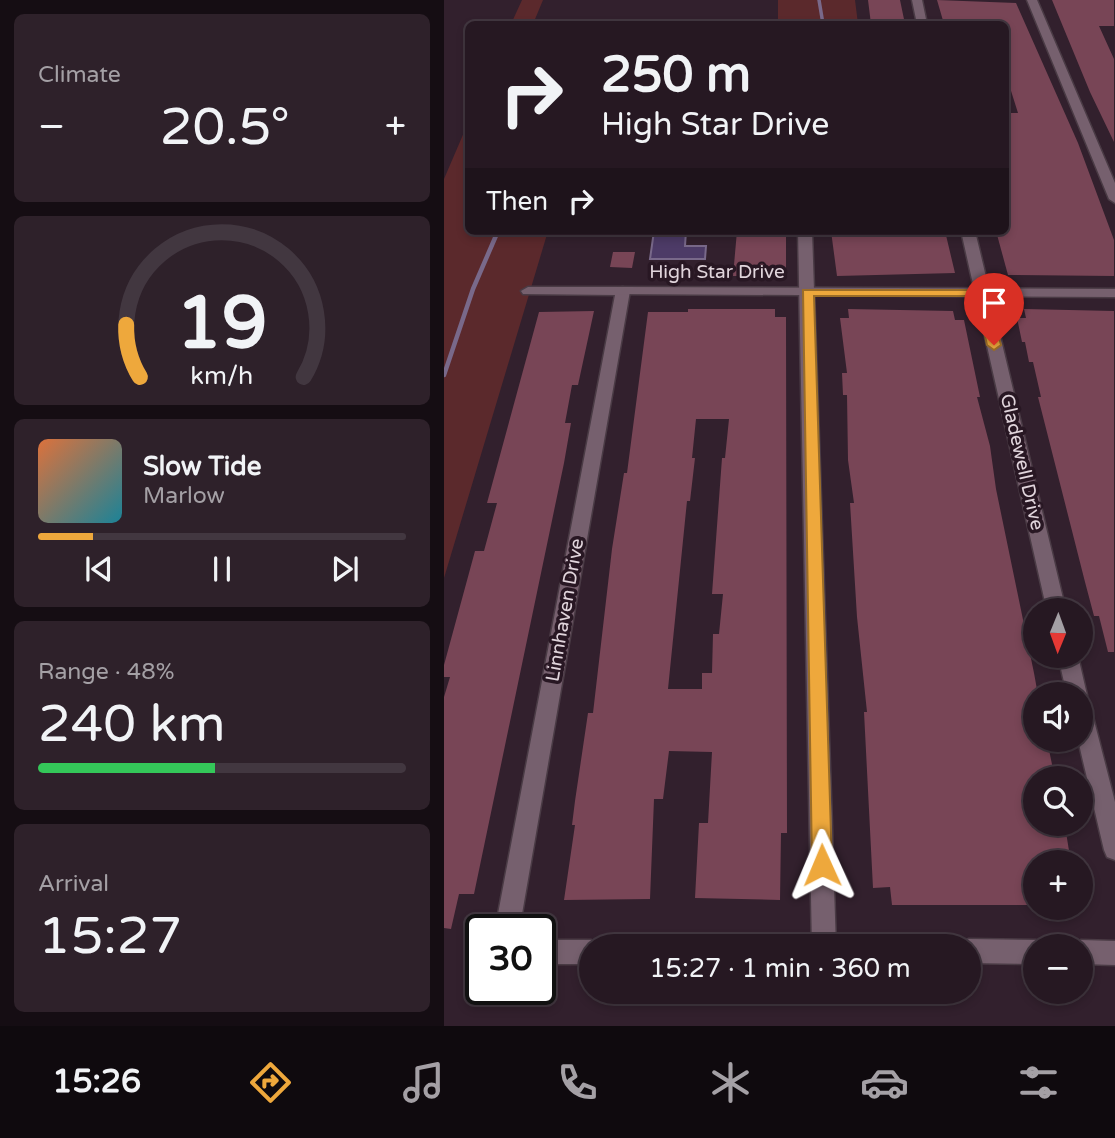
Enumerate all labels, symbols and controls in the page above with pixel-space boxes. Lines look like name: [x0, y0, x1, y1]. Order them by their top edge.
text: 250 m: [601, 46, 751, 105]
icon: right: [486, 49, 577, 140]
text: Climate: [38, 61, 121, 89]
text: 20.5°: [160, 96, 290, 159]
text: −: [38, 104, 65, 150]
text: +: [385, 104, 406, 150]
text: High Star Drive: [601, 106, 829, 144]
icon: right: [562, 182, 600, 220]
text: Then: [486, 186, 548, 217]
street label: High Star Drive: [649, 261, 785, 283]
pin: [964, 273, 1024, 345]
text: 19: [176, 280, 268, 368]
icon: arrive: [975, 284, 1013, 322]
text: km/h: [191, 360, 253, 390]
street label: Gladewell Drive: [996, 392, 1048, 532]
text: Slow Tide: [143, 451, 261, 482]
text: Marlow: [143, 482, 225, 510]
street label: Linnhaven Drive: [542, 537, 588, 683]
icon: previous: [80, 550, 118, 588]
icon: pause: [203, 550, 241, 588]
icon: next: [326, 550, 364, 588]
north arrow: [1023, 598, 1093, 668]
map controls: [1023, 598, 1093, 1004]
text: Range · 48%: [38, 658, 174, 686]
button: sound: [1023, 682, 1093, 752]
text: 240 km: [38, 693, 226, 756]
button: search: [1023, 766, 1093, 836]
position arrow: [785, 828, 859, 902]
button: +: [1023, 850, 1093, 920]
text: Arrival: [38, 870, 109, 898]
text: 15:27: [38, 905, 182, 968]
speed limit sign: 30: [465, 914, 556, 1005]
button: −: [1023, 934, 1093, 1004]
text: 15:27 · 1 min · 360 m: [649, 953, 911, 984]
icon: directions: [246, 1058, 295, 1107]
icon: music: [399, 1058, 448, 1107]
icon: phone: [553, 1058, 602, 1107]
icon: climate: [706, 1058, 755, 1107]
icon: car: [860, 1058, 909, 1107]
icon: filters: [1014, 1058, 1063, 1107]
text: 15:26: [52, 1063, 141, 1101]

